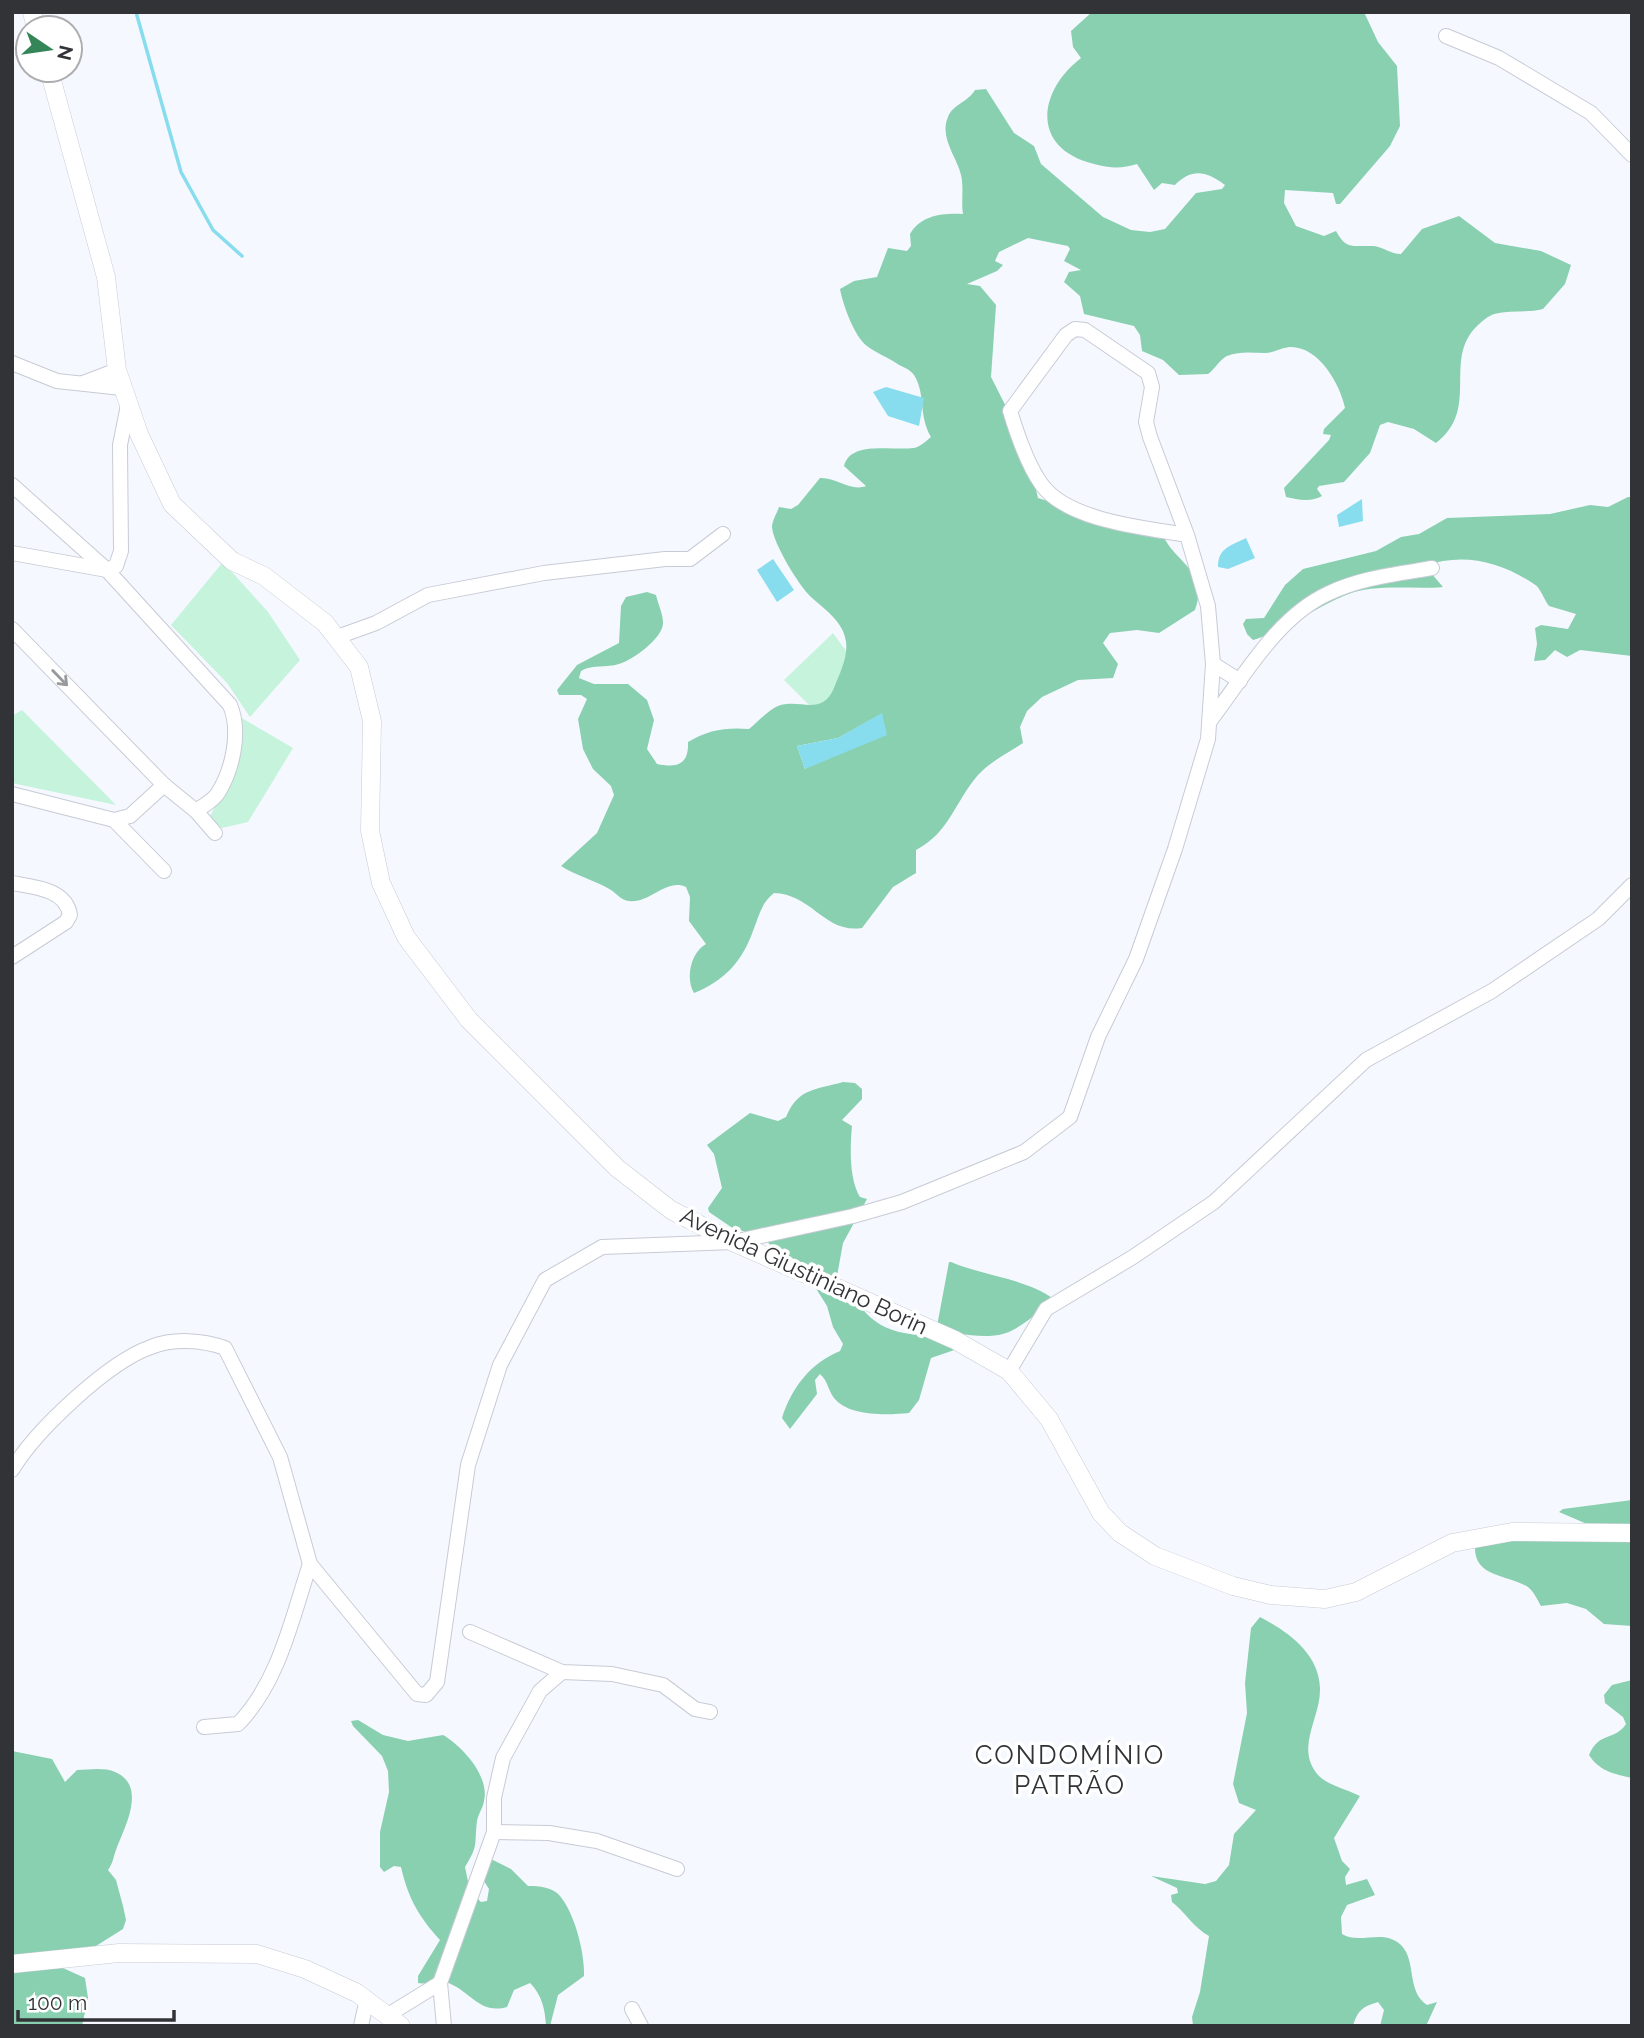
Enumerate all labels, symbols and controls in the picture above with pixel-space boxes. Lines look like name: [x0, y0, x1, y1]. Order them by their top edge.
north arrow: [14, 14, 84, 84]
text: N: [53, 43, 78, 62]
one-way arrow: [51, 669, 68, 686]
street label: Avenida Giustiniano Borin: [676, 1201, 932, 1340]
district label: CONDOMÍNIO PATRÃO: [975, 1740, 1165, 1800]
scale bar: [18, 1979, 173, 2023]
text: 100 m: [28, 1990, 87, 2015]

